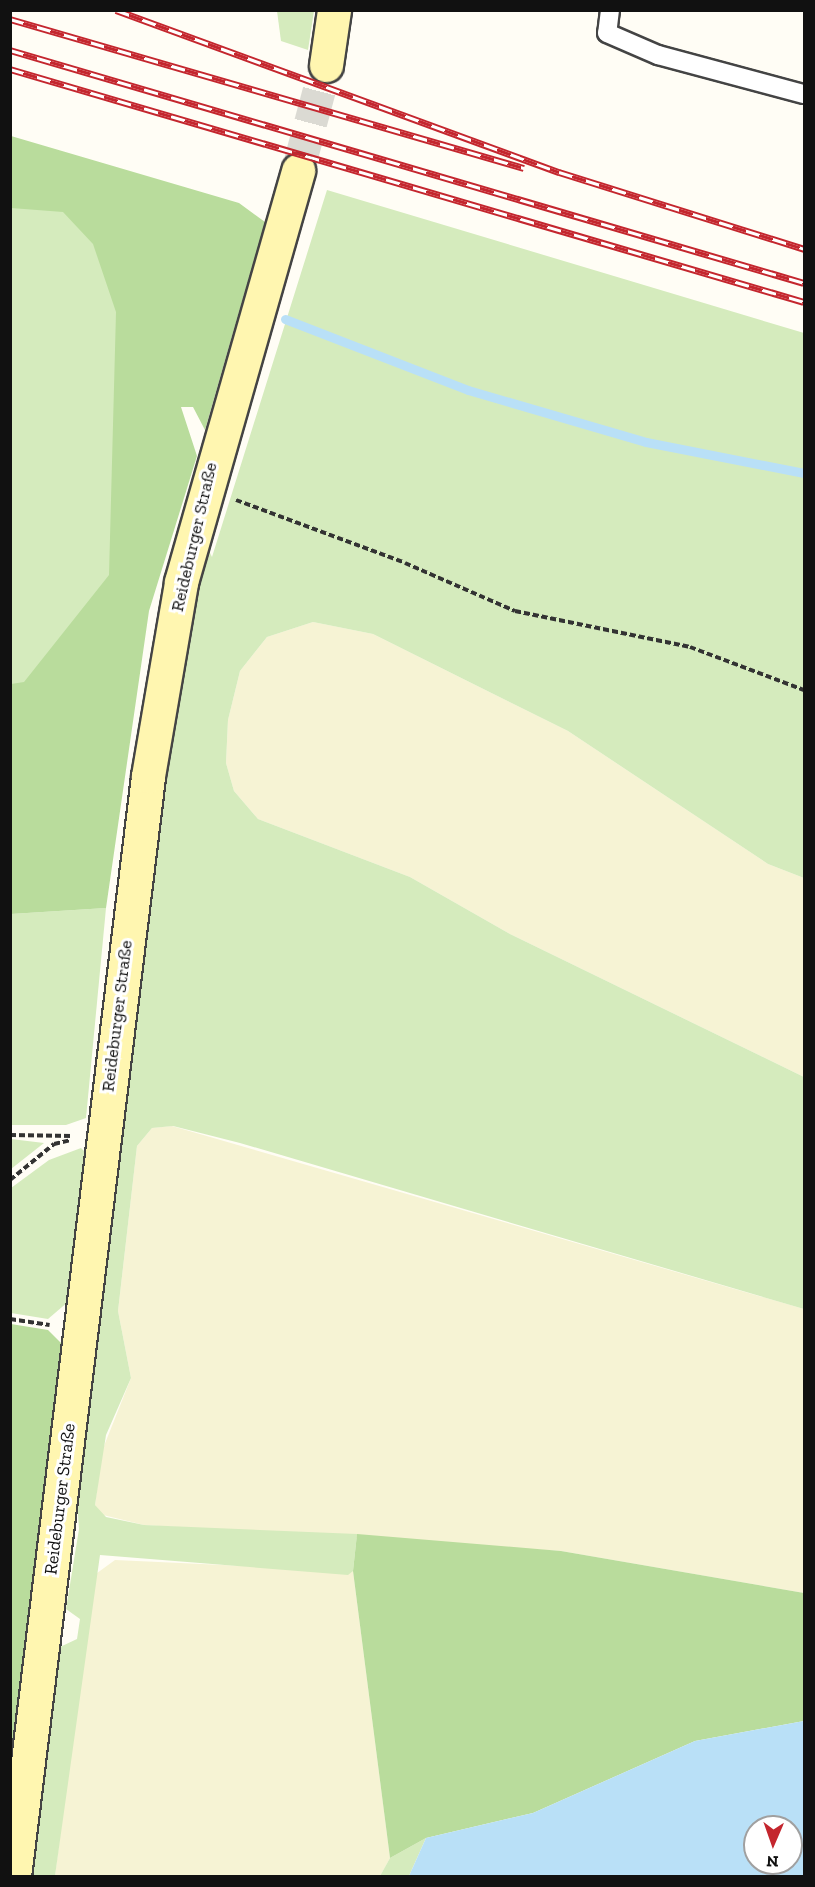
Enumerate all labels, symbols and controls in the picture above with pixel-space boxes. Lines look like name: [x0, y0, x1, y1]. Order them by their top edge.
street label: Reideburger Straße: [166, 460, 222, 614]
street label: Reideburger Straße: [97, 939, 137, 1093]
street label: Reideburger Straße: [40, 1422, 80, 1576]
north arrow: [743, 1815, 803, 1875]
text: N: [766, 1852, 779, 1871]

